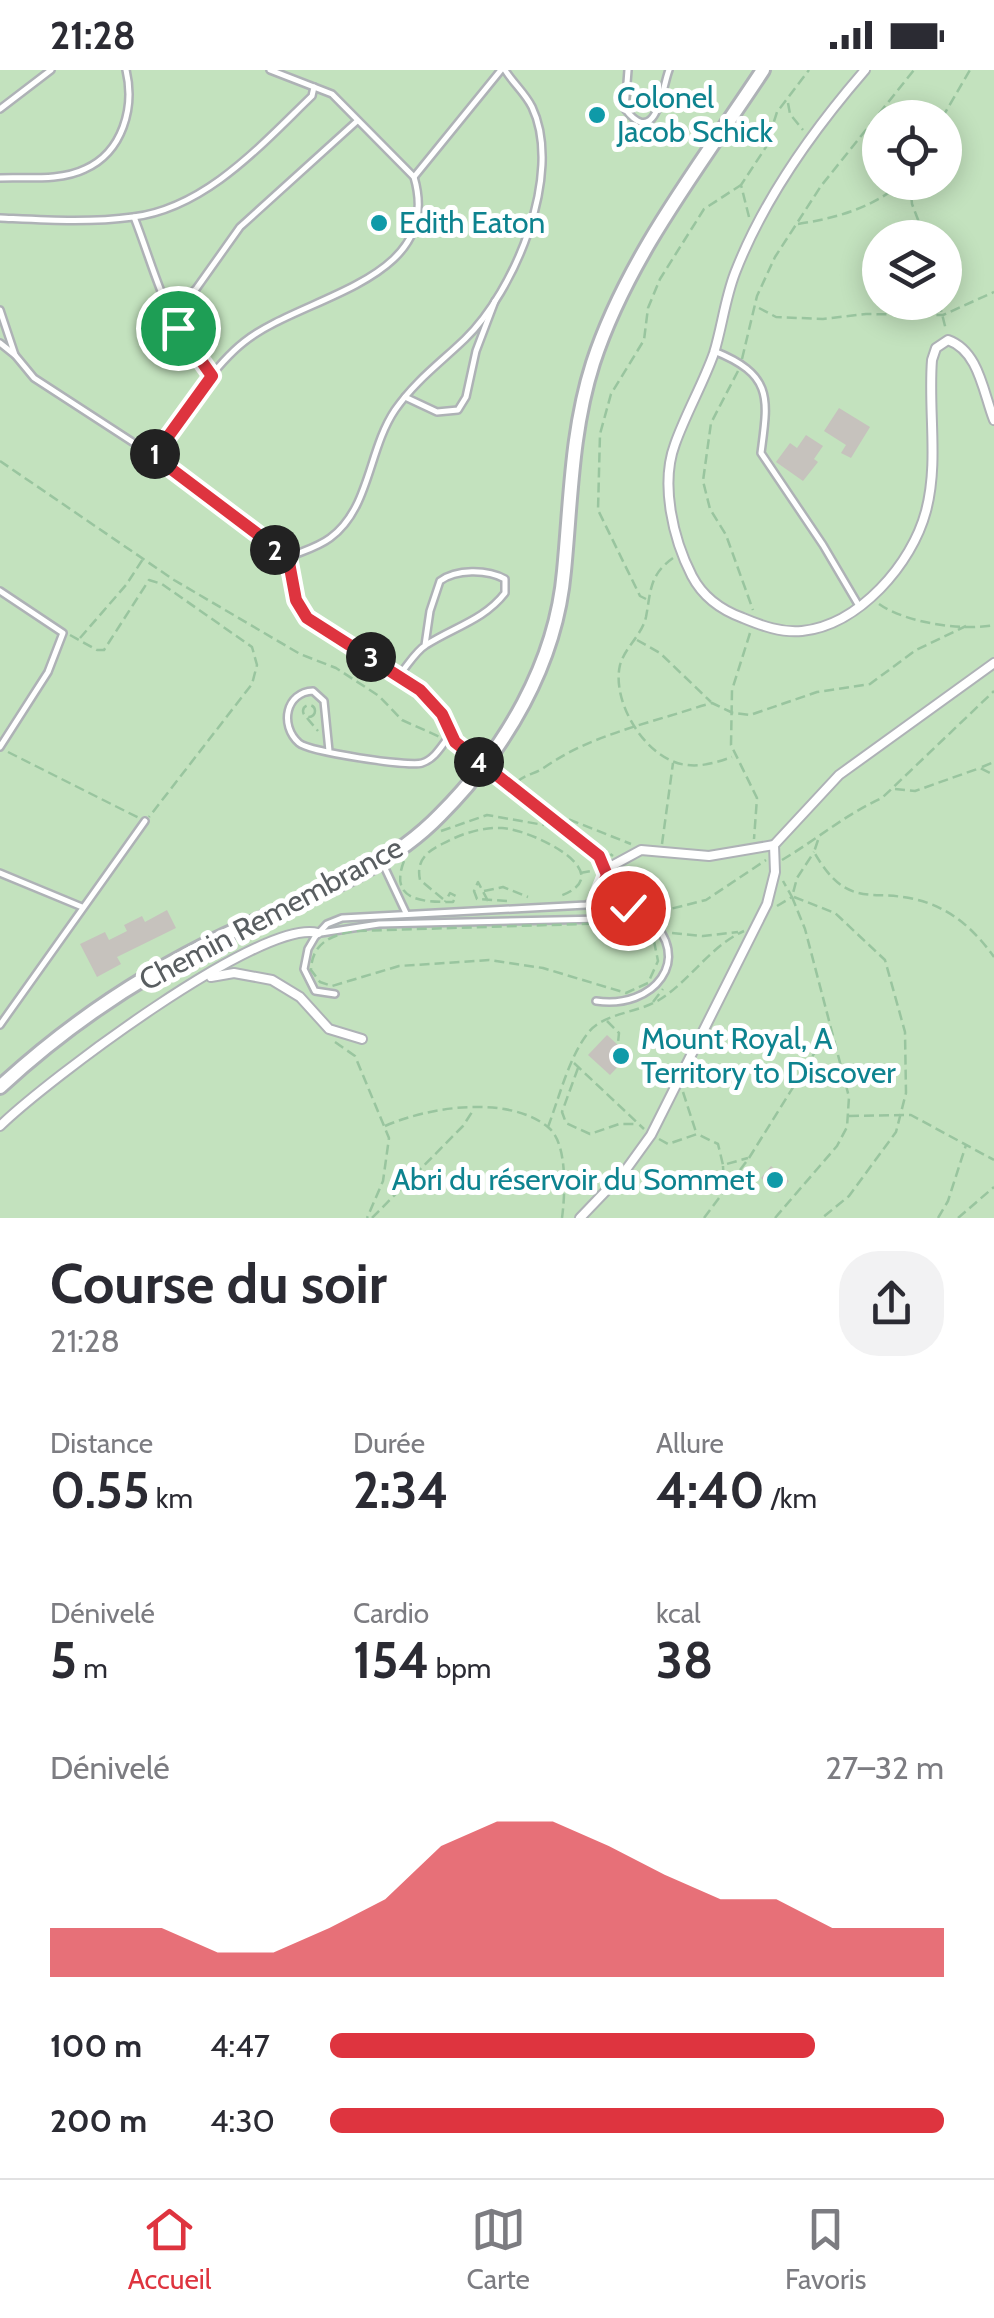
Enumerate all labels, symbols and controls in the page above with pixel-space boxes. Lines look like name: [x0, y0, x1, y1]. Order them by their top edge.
text: 21:28: [50, 12, 136, 59]
place label: Colonel Jacob Schick: [616, 79, 773, 150]
map controls: [862, 100, 962, 320]
button: locate: [862, 100, 962, 200]
marker: Colonel Jacob Schick: [586, 104, 608, 126]
place label: Edith Eaton: [399, 204, 545, 241]
marker: Edith Eaton: [368, 212, 390, 234]
button: layers: [862, 220, 962, 320]
pin: [136, 286, 221, 371]
icon: arrive: [151, 301, 206, 356]
pin: 1: [130, 429, 180, 479]
text: 1: [150, 437, 160, 471]
pin: 2: [250, 525, 300, 575]
text: 2: [268, 533, 282, 567]
pin: 3: [346, 632, 396, 682]
text: 3: [363, 640, 379, 674]
pin: 4: [454, 737, 504, 787]
text: 4: [470, 745, 488, 779]
street label: Chemin Remembrance: [133, 828, 409, 999]
pin: [586, 866, 671, 951]
icon: check: [601, 881, 656, 936]
place label: Mount Royal, A Territory to Discover: [641, 1020, 896, 1091]
marker: Mount Royal, A Territory to Discover: [610, 1045, 632, 1067]
place label: Abri du réservoir du Sommet: [392, 1161, 755, 1198]
marker: Abri du réservoir du Sommet: [764, 1169, 786, 1191]
text: Course du soir: [50, 1250, 387, 1317]
button: share: [839, 1251, 944, 1356]
text: 21:28: [50, 1321, 120, 1360]
text: Distance: [50, 1426, 153, 1460]
text: Durée: [353, 1426, 425, 1460]
text: Allure: [656, 1426, 724, 1460]
text: 0.55: [50, 1460, 150, 1521]
text: 2:34: [353, 1460, 449, 1521]
text: 4:40: [656, 1460, 765, 1521]
text: km: [150, 1481, 193, 1515]
text: /km: [765, 1481, 817, 1515]
text: Dénivelé: [50, 1596, 155, 1630]
text: Cardio: [353, 1596, 429, 1630]
text: kcal: [656, 1596, 701, 1630]
text: 5: [50, 1630, 77, 1691]
text: 154: [353, 1630, 429, 1691]
text: 38: [656, 1630, 713, 1691]
text: m: [77, 1651, 108, 1685]
text: bpm: [429, 1651, 491, 1685]
text: Dénivelé: [50, 1748, 170, 1787]
text: 27–32 m: [825, 1748, 944, 1787]
text: 100 m: [50, 2026, 142, 2065]
text: 4:47: [210, 2026, 270, 2065]
text: 200 m: [50, 2101, 147, 2140]
text: 4:30: [210, 2101, 275, 2140]
tab: Accueil: [128, 2202, 211, 2296]
tab: Carte: [467, 2202, 530, 2296]
tab: Favoris: [785, 2202, 866, 2296]

